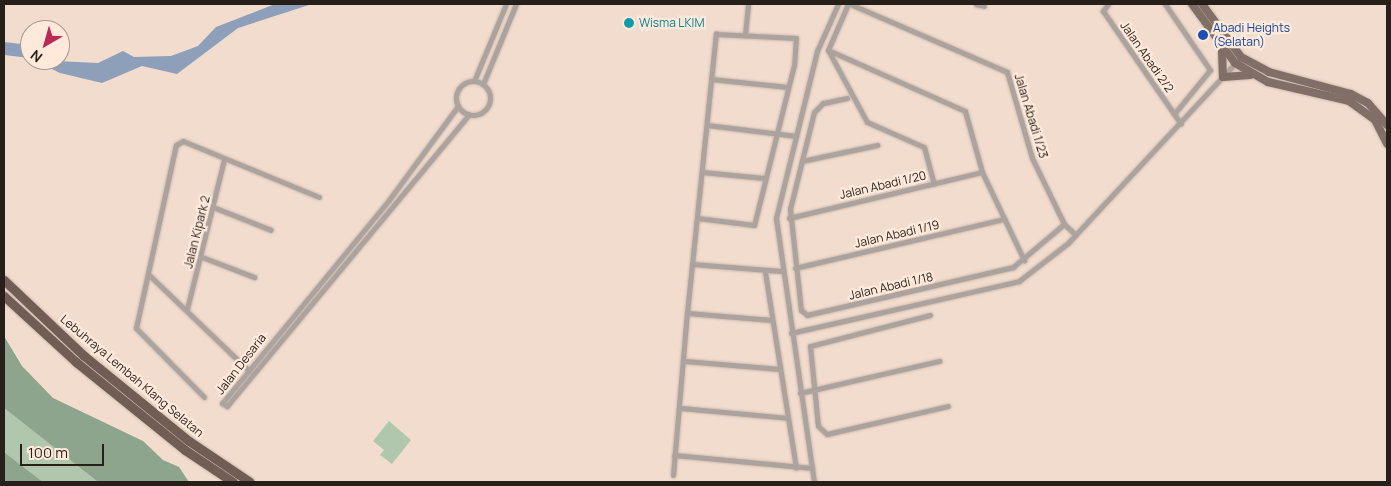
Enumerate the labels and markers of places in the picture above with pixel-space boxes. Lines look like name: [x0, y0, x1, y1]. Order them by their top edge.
place label: Wisma LKIM: [639, 16, 704, 30]
marker: Wisma LKIM: [623, 17, 635, 29]
place label: Abadi Heights (Selatan): [1213, 21, 1290, 49]
marker: Abadi Heights (Selatan): [1197, 29, 1209, 41]

